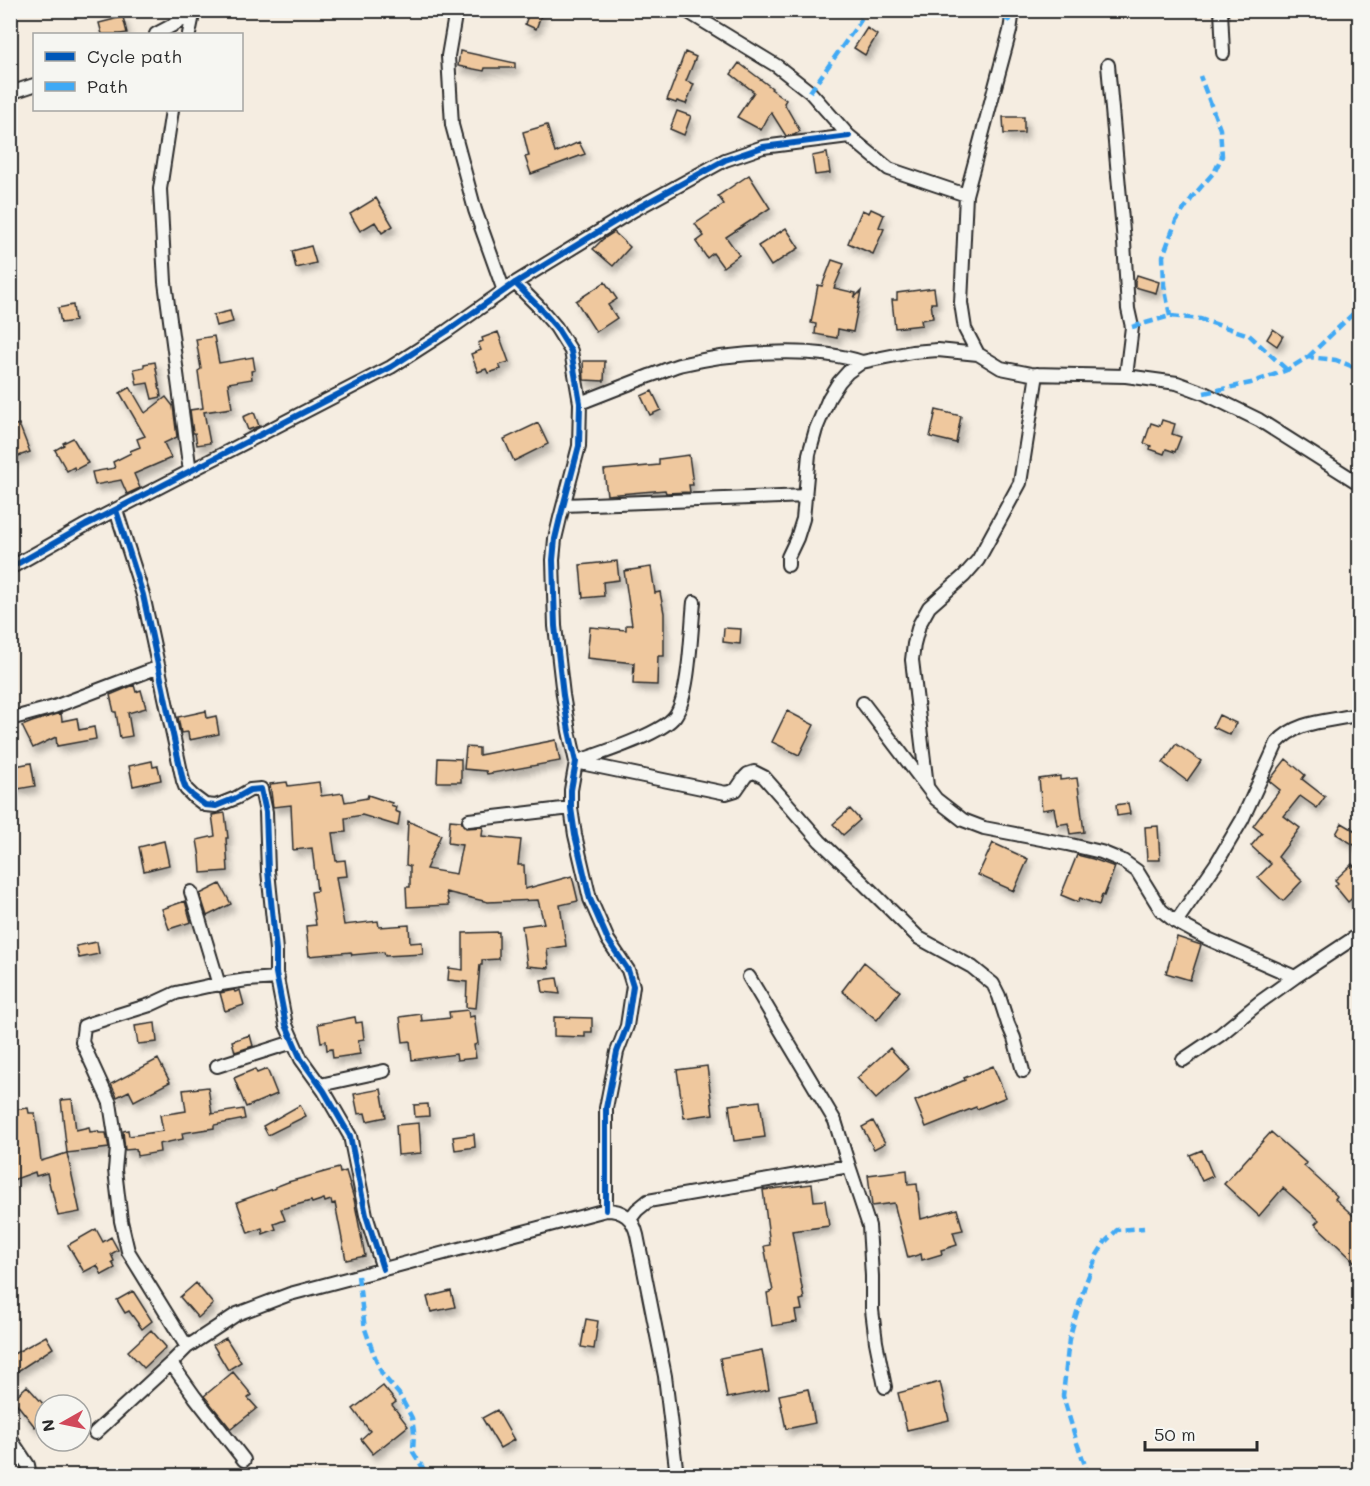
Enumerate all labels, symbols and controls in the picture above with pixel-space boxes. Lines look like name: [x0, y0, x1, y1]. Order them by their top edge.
legend: [33, 33, 243, 111]
text: Cycle path: [87, 44, 182, 68]
text: Path: [87, 74, 127, 98]
north arrow: [33, 1393, 93, 1453]
scale bar: [1145, 1414, 1258, 1452]
text: N: [36, 1418, 59, 1433]
text: 50 m: [1154, 1422, 1196, 1446]

